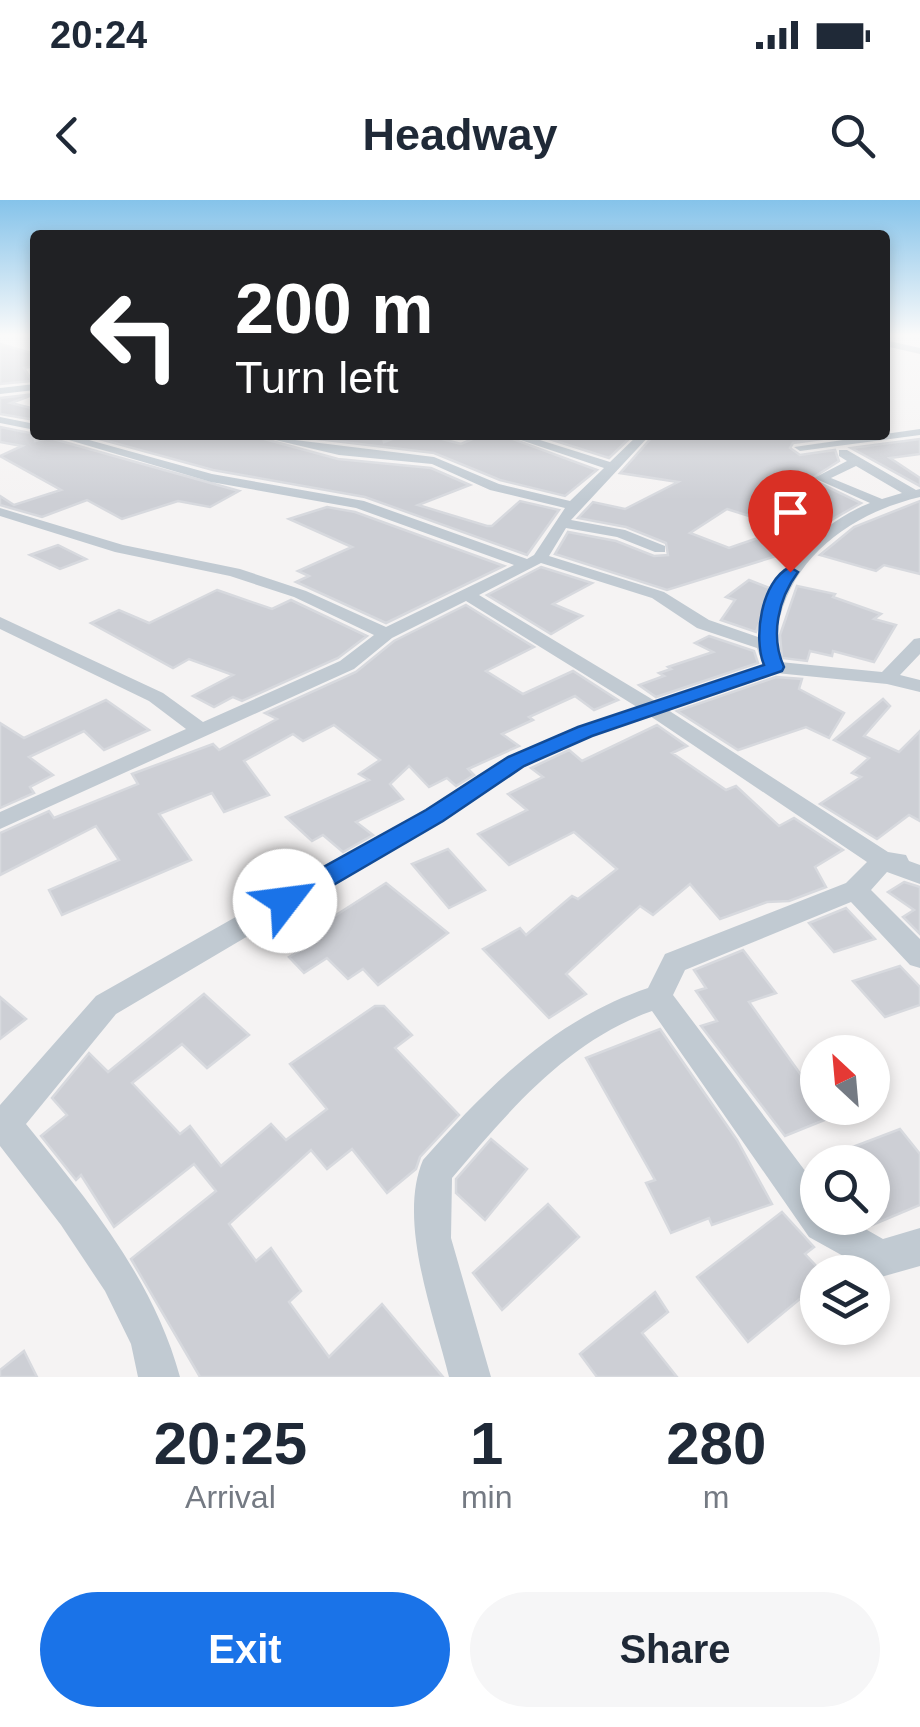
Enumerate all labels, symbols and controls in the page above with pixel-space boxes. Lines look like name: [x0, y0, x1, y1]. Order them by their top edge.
text: 20:24: [50, 14, 147, 56]
icon: back: [40, 108, 95, 163]
icon: search: [825, 108, 880, 163]
text: Headway: [362, 109, 558, 160]
icon: left: [70, 270, 200, 400]
text: 200 m: [235, 270, 433, 348]
text: Turn left: [235, 352, 398, 403]
pin: [748, 470, 833, 573]
icon: arrive: [763, 485, 818, 540]
position arrow: [233, 849, 337, 953]
north arrow: [800, 1035, 890, 1125]
map controls: [800, 1035, 890, 1345]
button: search: [800, 1145, 890, 1235]
button: layers: [800, 1255, 890, 1345]
text: 20:25: [154, 1410, 307, 1477]
text: 1: [470, 1410, 503, 1477]
text: 280: [666, 1410, 766, 1477]
text: Arrival: [185, 1479, 276, 1515]
text: min: [461, 1479, 512, 1515]
text: m: [703, 1479, 730, 1515]
button: Exit: [40, 1592, 450, 1707]
button: Share: [470, 1592, 880, 1707]

